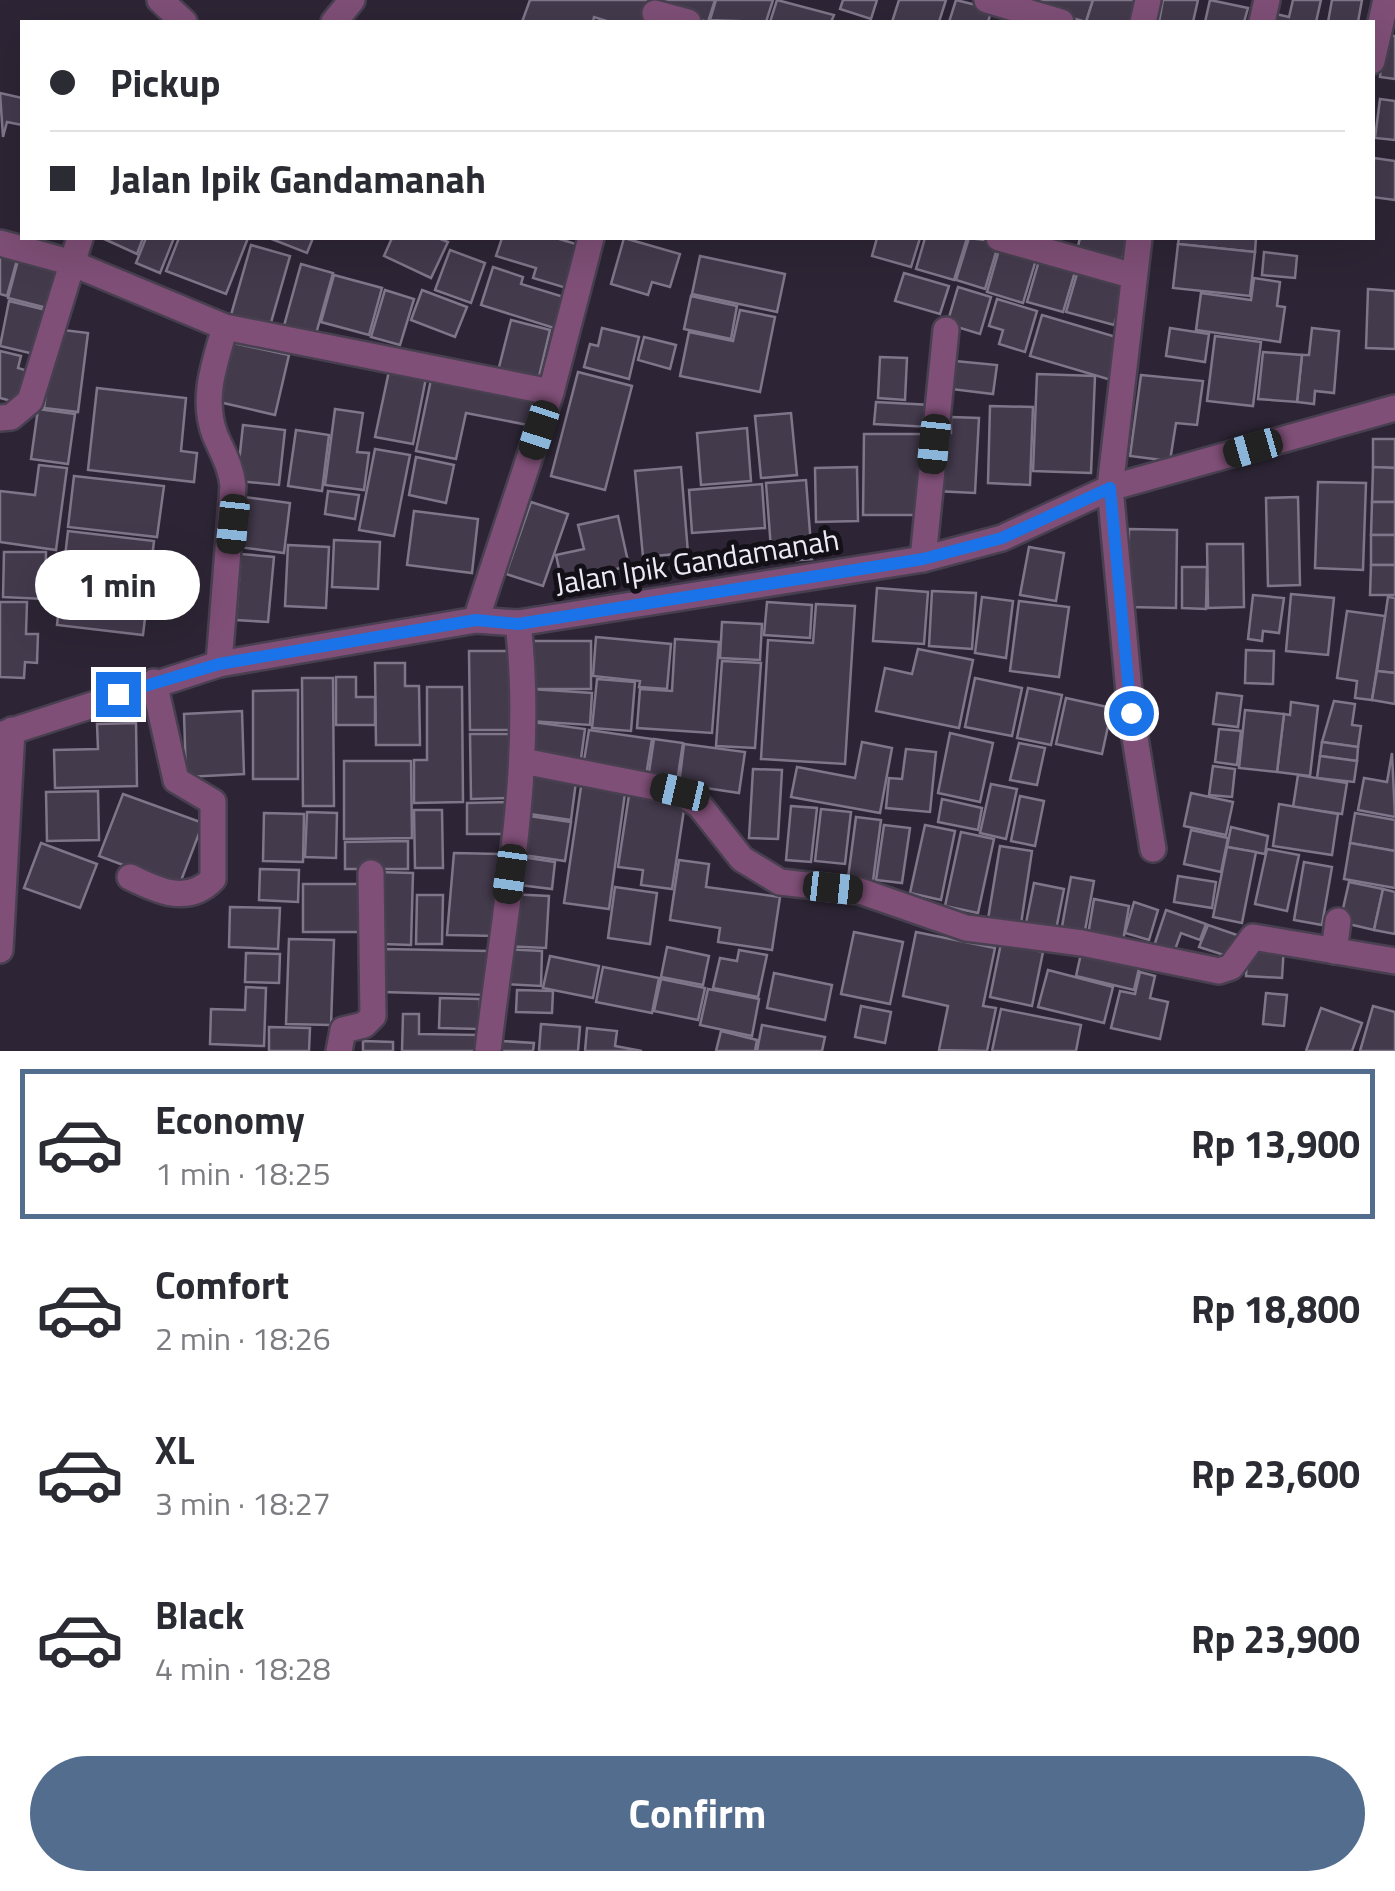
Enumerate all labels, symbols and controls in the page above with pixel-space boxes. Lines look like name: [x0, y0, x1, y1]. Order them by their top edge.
text: Pickup: [110, 54, 220, 112]
text: Jalan Ipik Gandamanah: [110, 150, 486, 208]
car: [515, 397, 563, 463]
car: [916, 413, 952, 475]
car: [1220, 425, 1286, 471]
car: [215, 493, 251, 555]
street label: Jalan Ipik Gandamanah: [552, 516, 842, 606]
callout: 1 min: [36, 549, 200, 619]
text: 1 min: [79, 561, 156, 609]
route end: [96, 672, 141, 717]
route start: [1109, 691, 1154, 736]
car: [647, 771, 713, 813]
car: [491, 842, 529, 906]
car: [802, 870, 864, 906]
text: Economy: [155, 1091, 305, 1149]
icon: car: [35, 1099, 125, 1189]
text: Rp 13,900: [1191, 1115, 1360, 1173]
text: 1 min · 18:25: [155, 1149, 331, 1197]
text: Comfort: [155, 1256, 289, 1314]
icon: car: [35, 1264, 125, 1354]
text: Rp 18,800: [1191, 1280, 1360, 1338]
text: 2 min · 18:26: [155, 1314, 331, 1362]
text: XL: [155, 1421, 195, 1479]
icon: car: [35, 1429, 125, 1519]
text: Rp 23,600: [1191, 1445, 1360, 1503]
text: 3 min · 18:27: [155, 1479, 331, 1527]
text: Black: [155, 1586, 244, 1644]
icon: car: [35, 1594, 125, 1684]
text: Rp 23,900: [1191, 1610, 1360, 1668]
text: 4 min · 18:28: [155, 1644, 331, 1692]
button: Confirm: [30, 1756, 1365, 1871]

